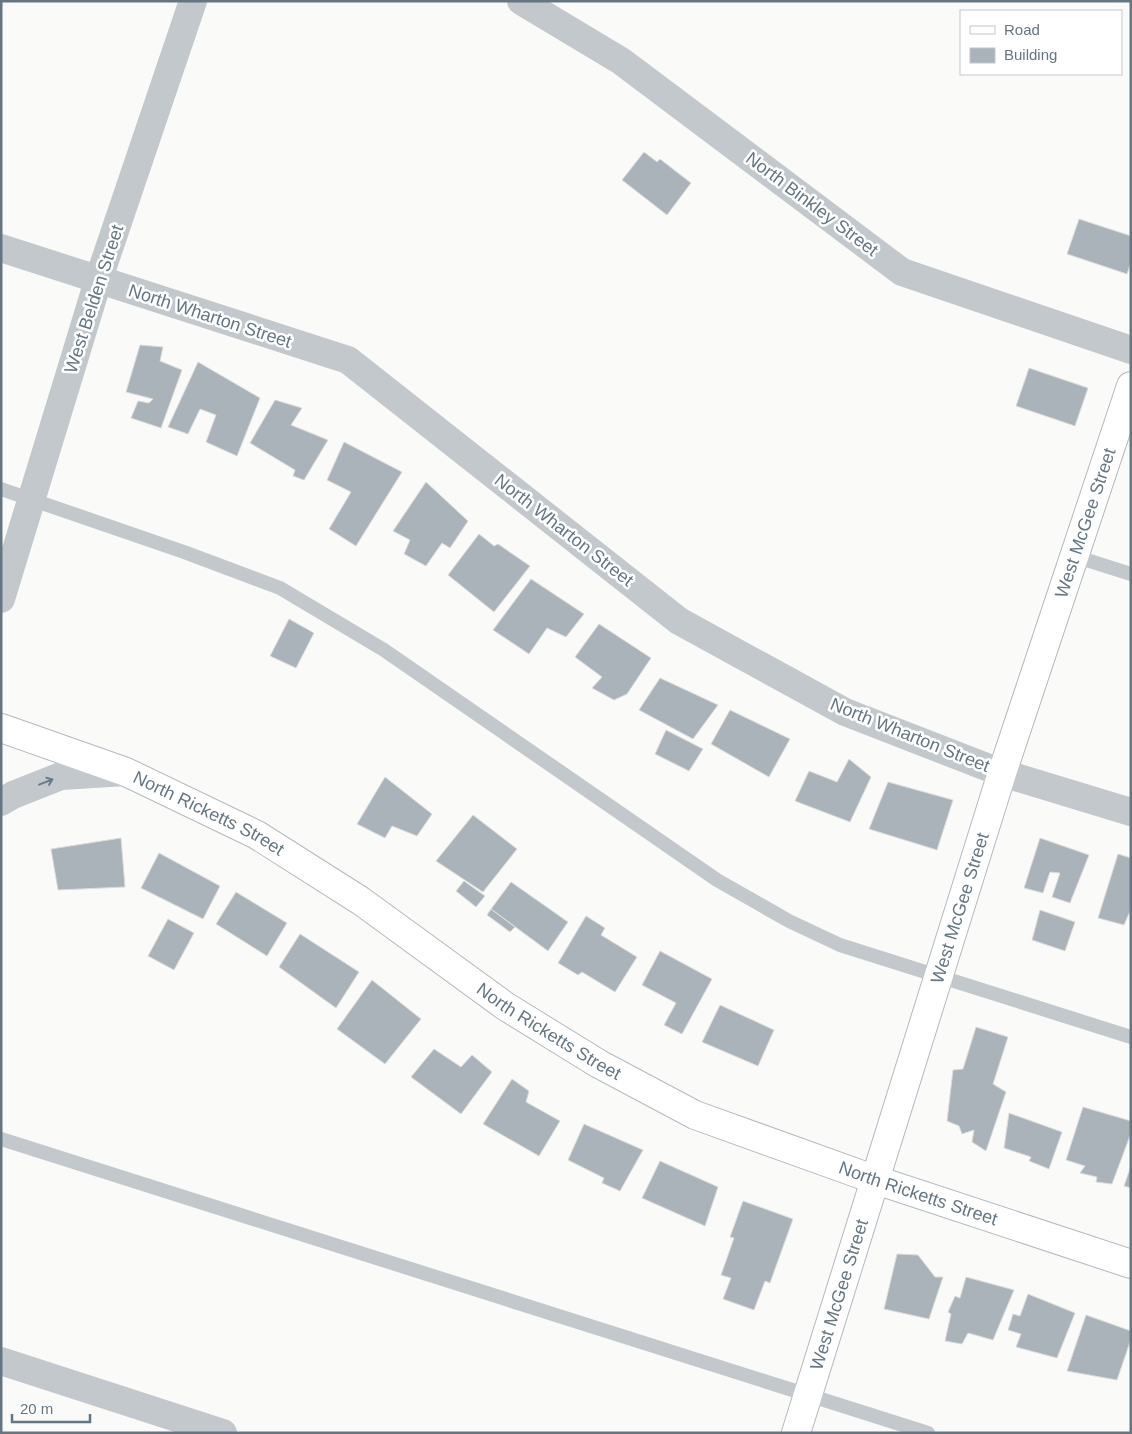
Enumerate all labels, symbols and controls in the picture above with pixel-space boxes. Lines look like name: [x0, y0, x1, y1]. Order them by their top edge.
legend: [960, 10, 1122, 75]
text: Road: [1004, 21, 1040, 38]
text: Building: [1004, 46, 1057, 63]
street label: North Binkley Street: [742, 148, 882, 260]
street label: West Belden Street: [61, 222, 127, 376]
street label: North Wharton Street: [126, 280, 294, 352]
street label: West McGee Street: [1051, 445, 1120, 600]
street label: North Wharton Street: [491, 470, 637, 590]
street label: North Wharton Street: [827, 694, 993, 776]
street label: North Ricketts Street: [130, 767, 288, 860]
one-way arrow: [38, 777, 53, 786]
street label: West McGee Street: [927, 830, 993, 986]
street label: North Ricketts Street: [473, 979, 624, 1084]
street label: North Ricketts Street: [836, 1157, 1000, 1229]
street label: West McGee Street: [806, 1217, 872, 1372]
scale bar: [12, 1392, 90, 1424]
text: 20 m: [20, 1400, 53, 1417]

